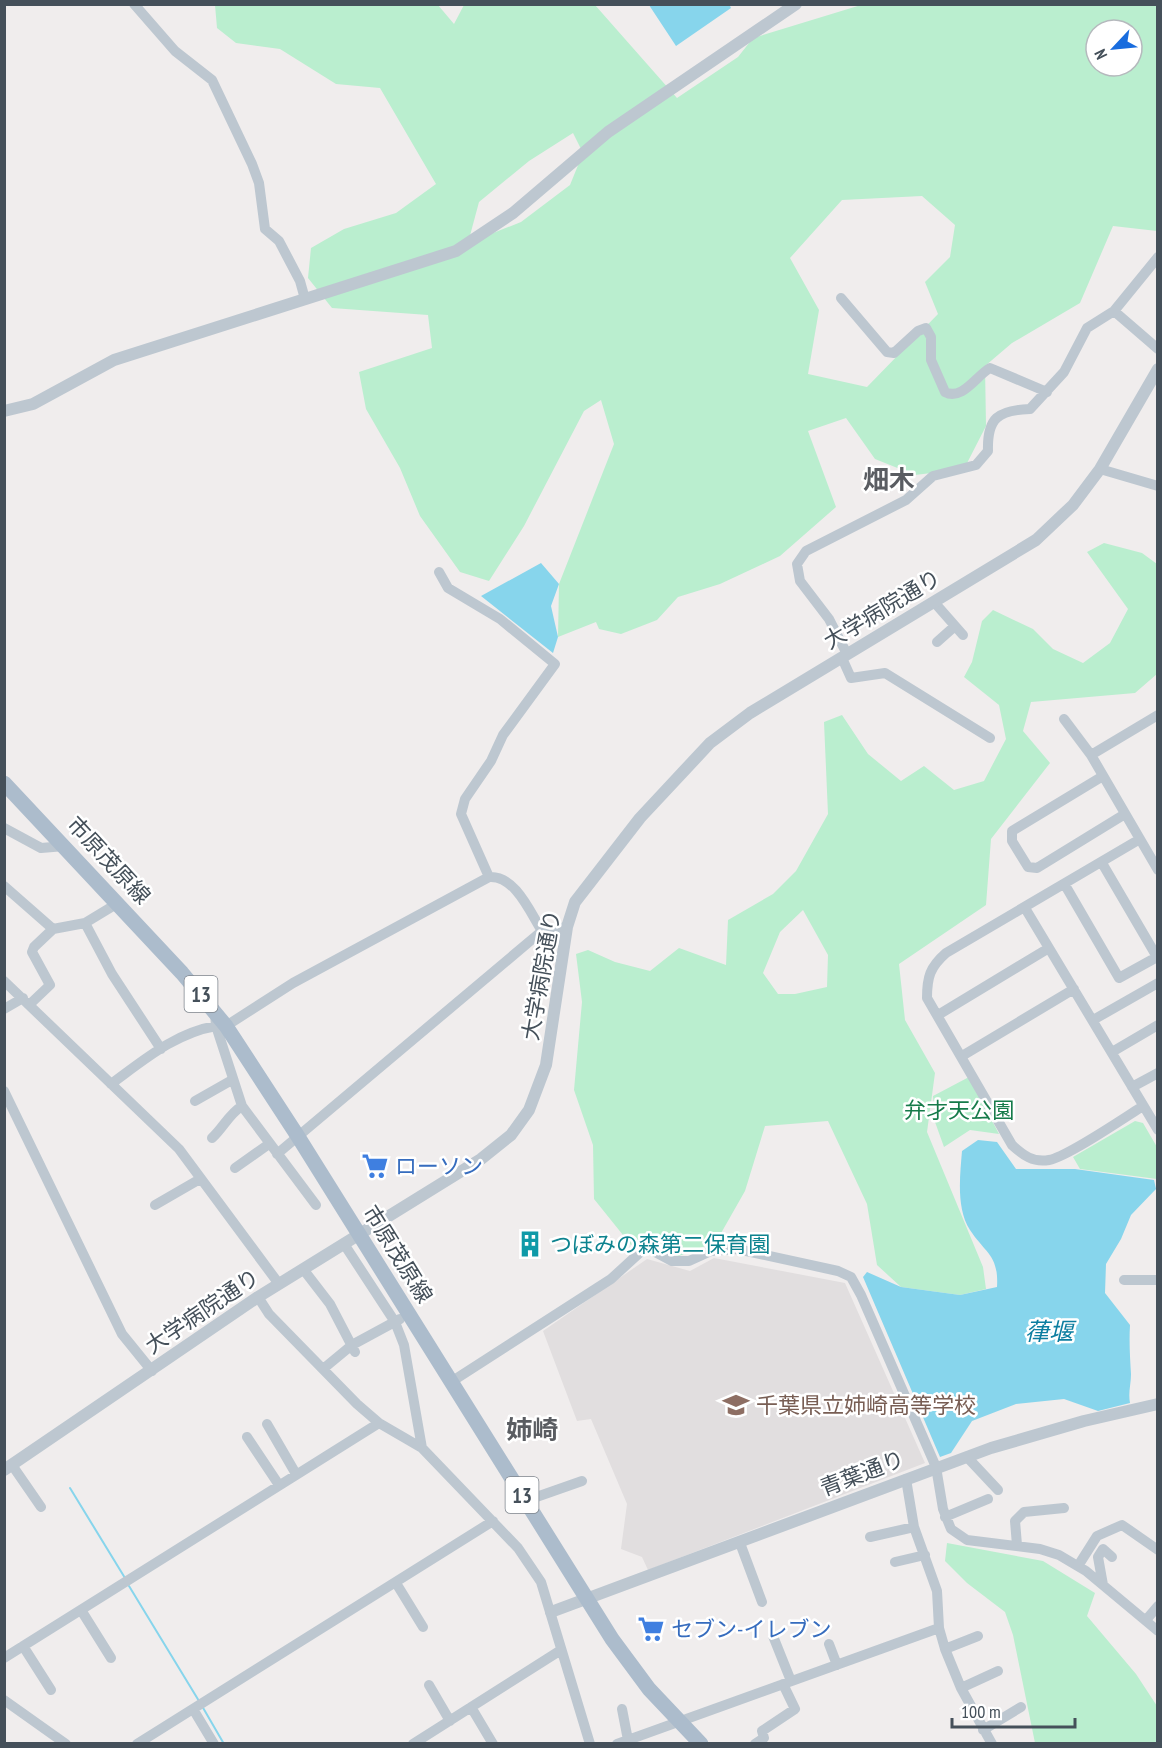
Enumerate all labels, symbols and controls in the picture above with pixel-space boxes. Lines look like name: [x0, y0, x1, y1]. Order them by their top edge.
north arrow: [1084, 18, 1144, 78]
text: N: [1090, 46, 1111, 63]
district label: 畑木: [863, 463, 915, 496]
street label: 大学病院通り: [818, 563, 946, 655]
street label: 市原茂原線: [61, 810, 157, 910]
street label: 大学病院通り: [516, 908, 566, 1042]
road number: 13: [184, 976, 218, 1012]
park label: 弁才天公園: [904, 1096, 1014, 1124]
supermarket icon: ローソン: [360, 1151, 390, 1181]
place label: ローソン: [395, 1152, 483, 1180]
street label: 市原茂原線: [357, 1200, 439, 1308]
building icon: つぼみの森第二保育園: [515, 1229, 545, 1259]
place label: つぼみの森第二保育園: [550, 1230, 770, 1258]
street label: 大学病院通り: [139, 1262, 265, 1360]
water label: 葎堰: [1025, 1316, 1077, 1347]
school or university icon: 千葉県立姉崎高等学校: [721, 1390, 751, 1420]
place label: 千葉県立姉崎高等学校: [756, 1391, 976, 1419]
district label: 姉崎: [506, 1413, 558, 1446]
street label: 青葉通り: [816, 1444, 908, 1502]
road number: 13: [506, 1477, 538, 1513]
supermarket icon: セブン-イレブン: [636, 1614, 666, 1644]
place label: セブン-イレブン: [671, 1615, 831, 1643]
scale bar: [952, 1691, 1075, 1729]
text: 100 m: [961, 1700, 1001, 1723]

